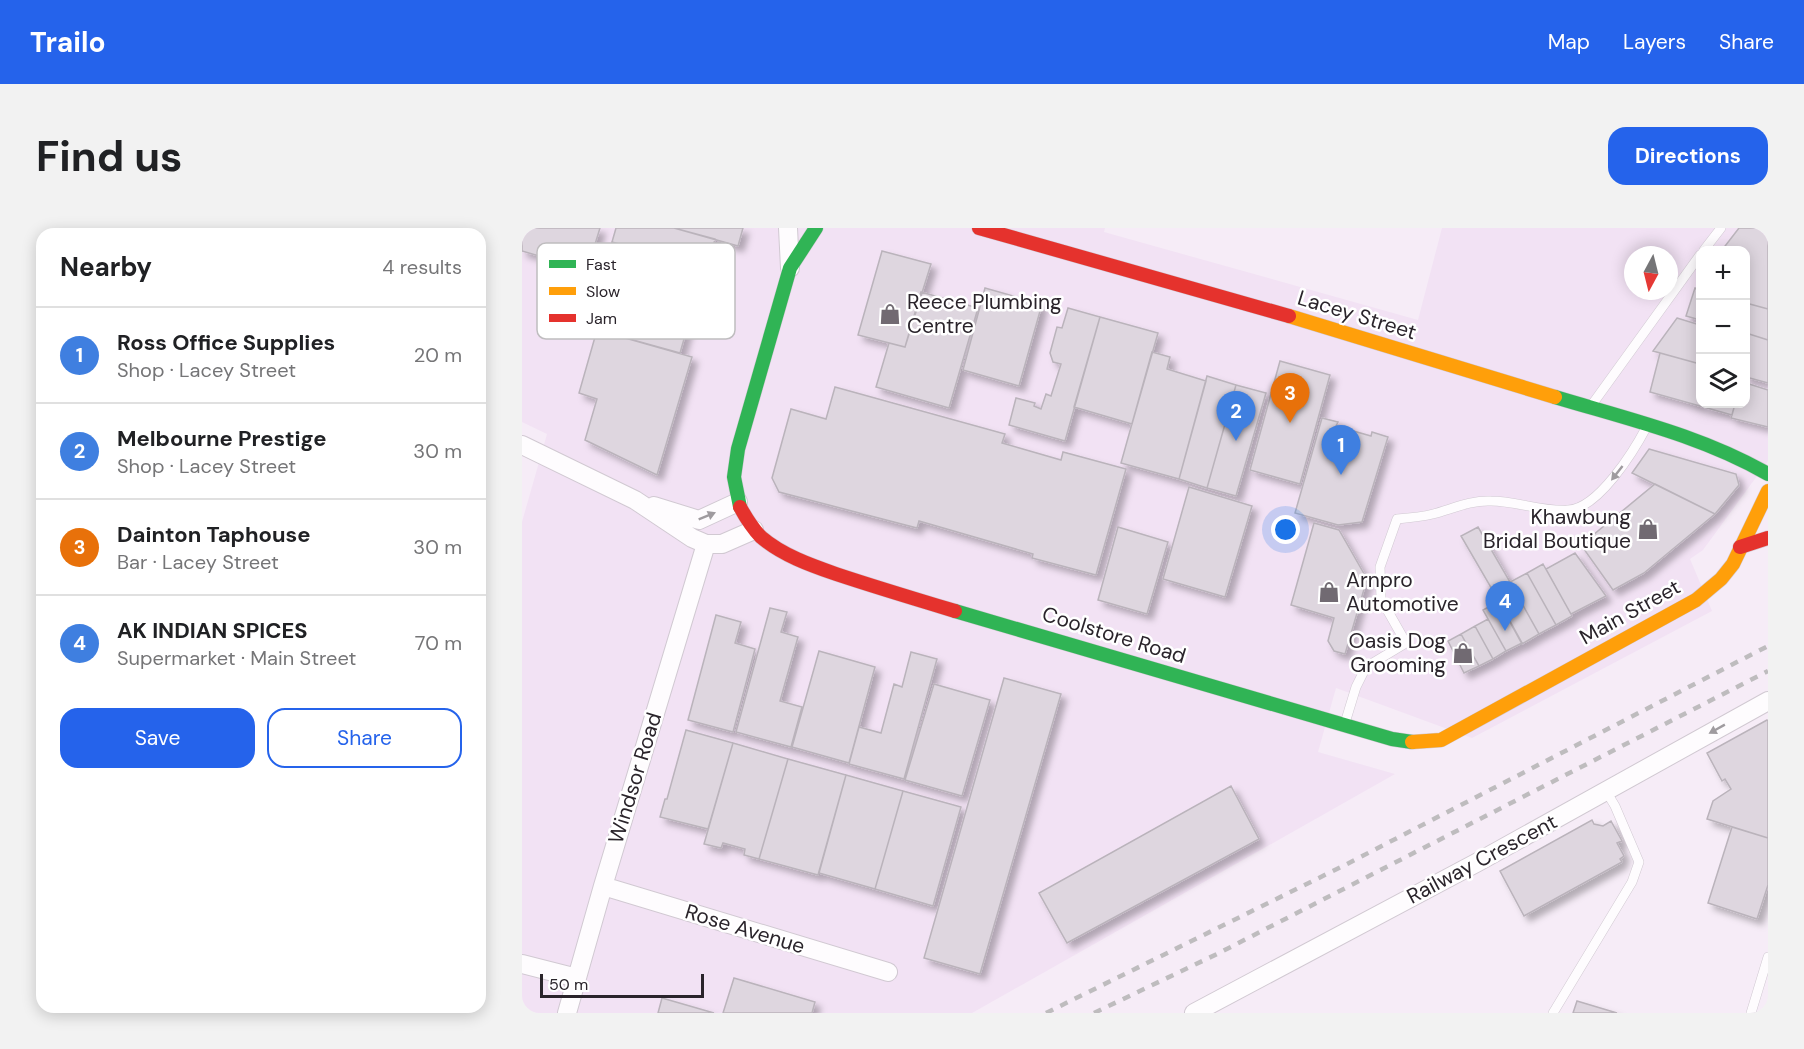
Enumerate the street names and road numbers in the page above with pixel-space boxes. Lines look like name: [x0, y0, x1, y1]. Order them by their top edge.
street label: Lacey Street: [1294, 284, 1420, 346]
street label: Main Street: [1575, 573, 1685, 651]
street label: Coolstore Road: [1039, 600, 1189, 670]
street label: Windsor Road: [602, 709, 668, 847]
street label: Railway Crescent: [1402, 808, 1562, 910]
street label: Rose Avenue: [682, 898, 808, 960]

